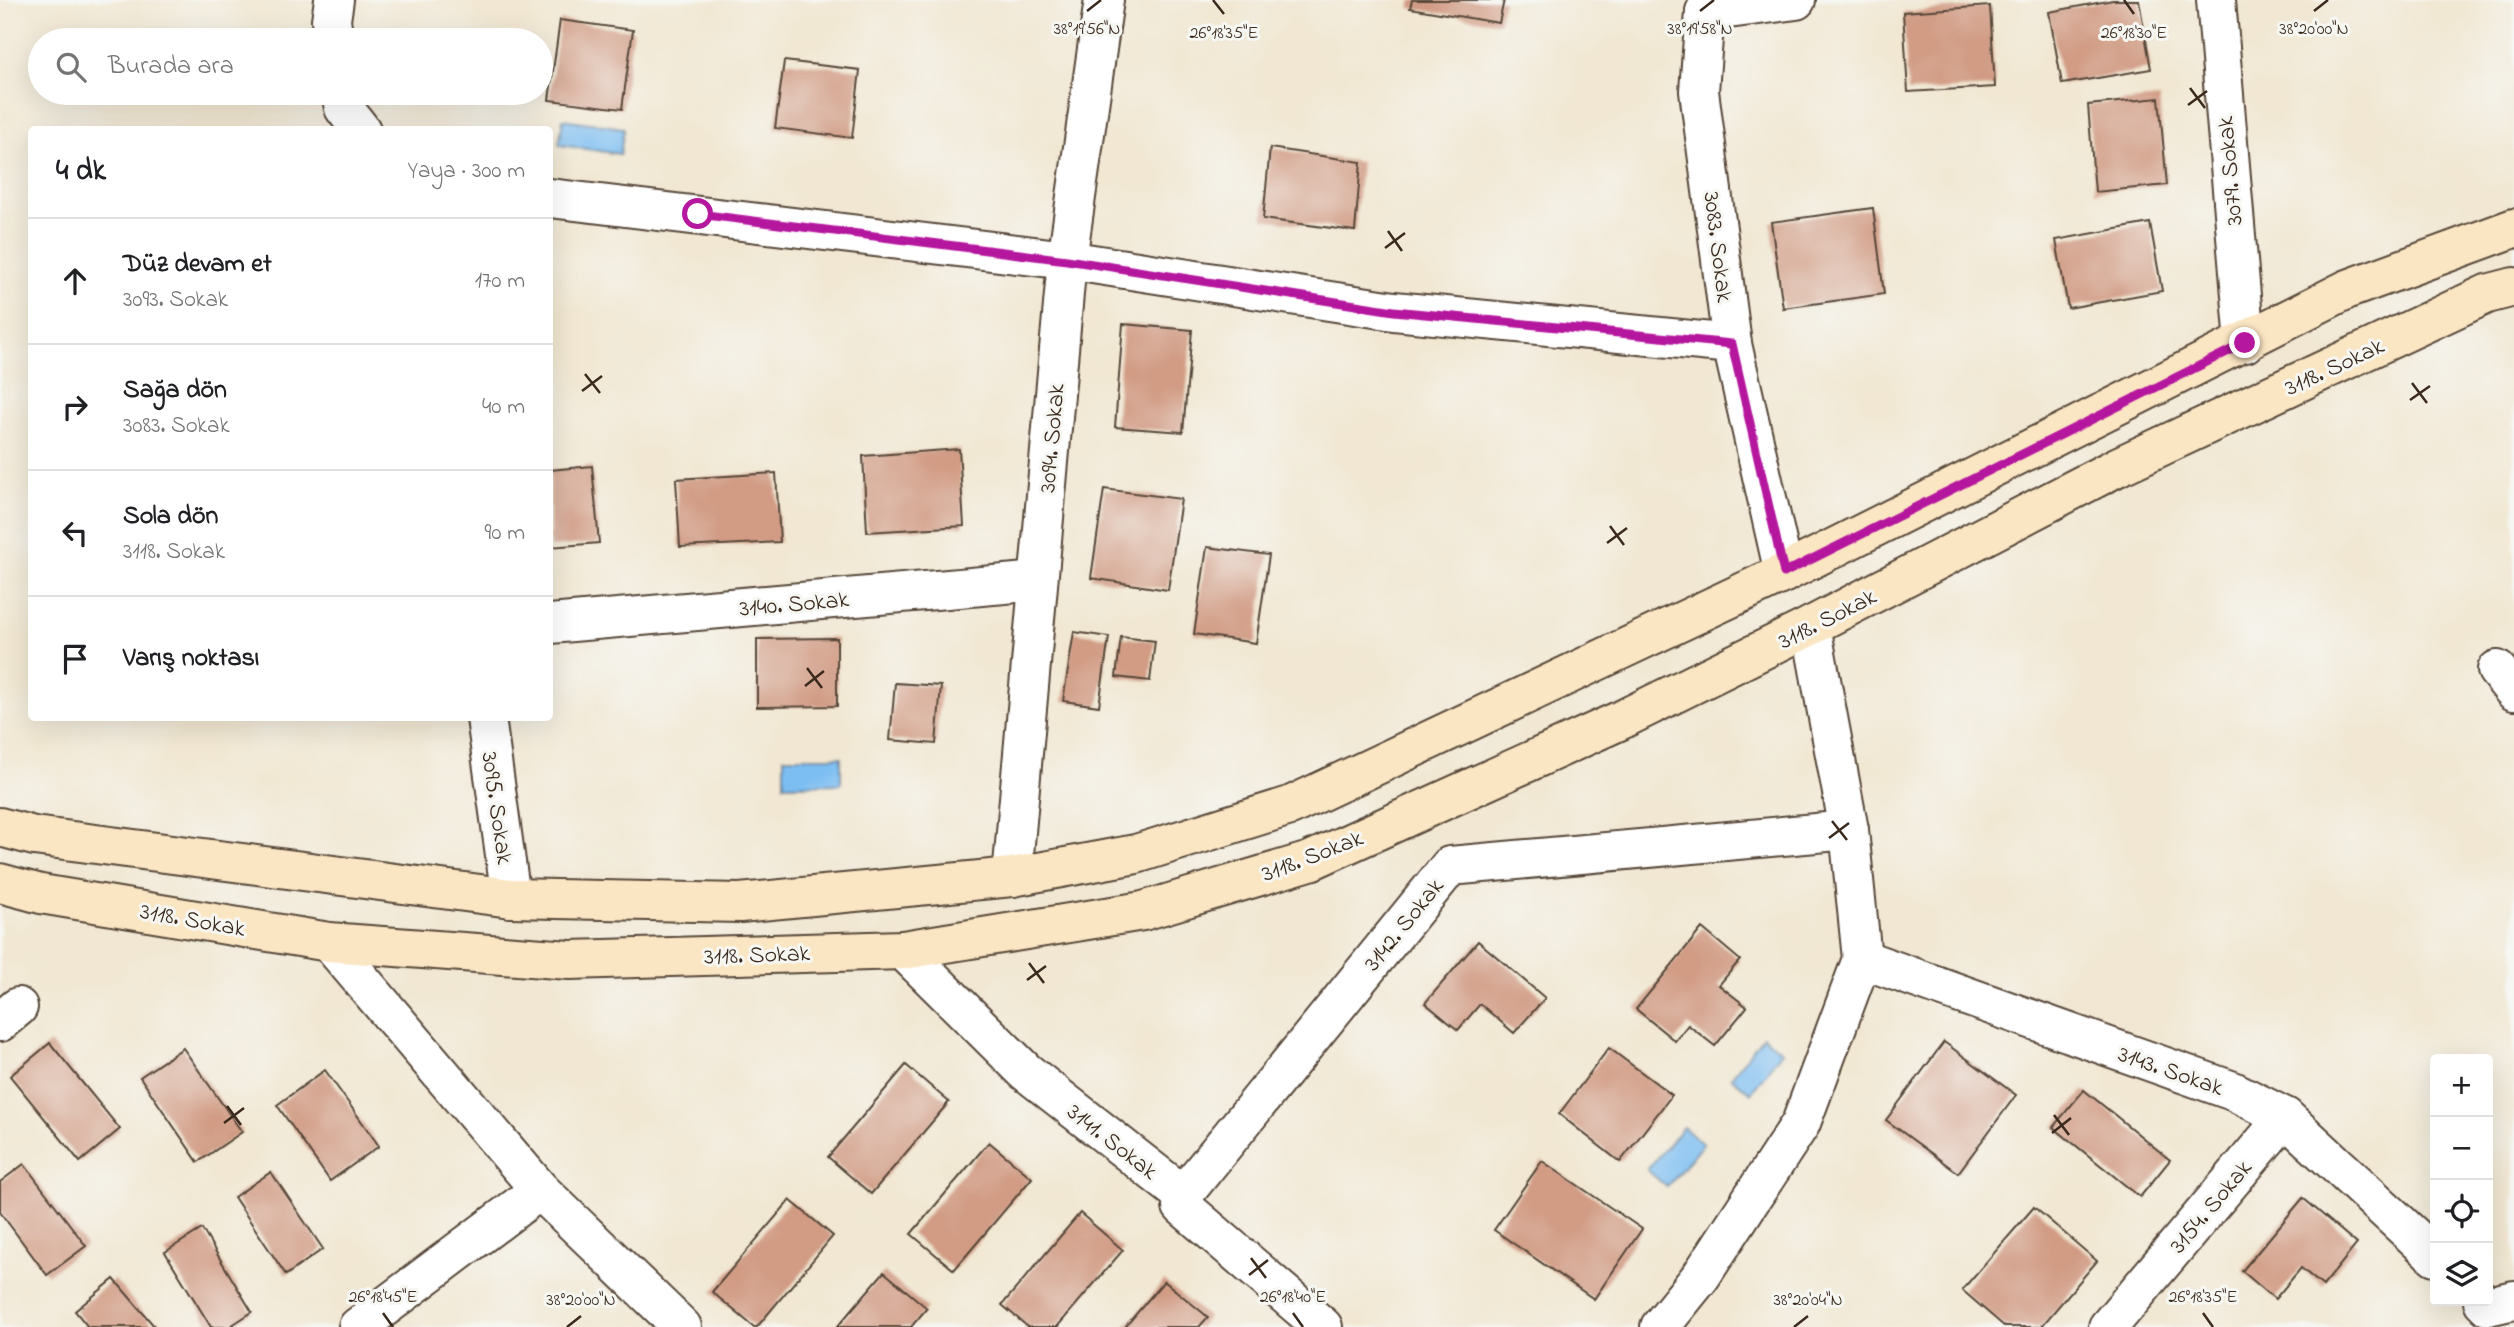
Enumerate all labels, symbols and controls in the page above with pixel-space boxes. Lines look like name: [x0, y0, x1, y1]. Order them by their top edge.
text: 38°19'56"N: [1054, 17, 1120, 43]
text: 38°19'58"N: [1667, 17, 1733, 43]
text: 38°20'00"N: [2279, 17, 2349, 43]
text: 26°18'35"E: [1190, 21, 1259, 47]
text: 26°18'30"E: [2101, 21, 2167, 47]
search box: [28, 28, 553, 105]
icon: search: [52, 48, 90, 86]
text: Burada ara: [108, 48, 234, 86]
street label: 3079. Sokak: [2209, 114, 2254, 227]
text: 4 dk: [56, 150, 106, 194]
text: Yaya · 300 m: [407, 155, 525, 188]
street label: 3083. Sokak: [1692, 190, 1741, 305]
route start: [682, 198, 713, 229]
text: Düz devam et: [123, 246, 272, 284]
icon: ahead: [56, 262, 94, 300]
text: 170 m: [475, 265, 525, 298]
text: 3093. Sokak: [123, 284, 228, 317]
route end: [2229, 327, 2260, 358]
street label: 3118. Sokak: [2280, 330, 2391, 407]
text: Sağa dön: [123, 372, 227, 410]
street label: 3094. Sokak: [1031, 382, 1076, 494]
icon: right: [56, 388, 94, 426]
text: 40 m: [482, 391, 525, 424]
text: 3083. Sokak: [123, 410, 230, 443]
text: Sola dön: [123, 498, 218, 536]
icon: left: [56, 514, 94, 552]
text: 90 m: [485, 517, 525, 550]
text: 3118. Sokak: [123, 536, 225, 569]
street label: 3118. Sokak: [1773, 580, 1884, 660]
street label: 3140. Sokak: [738, 583, 851, 628]
icon: arrive: [56, 640, 94, 678]
text: Varış noktası: [123, 640, 259, 678]
street label: 3095. Sokak: [470, 750, 521, 867]
street label: 3118. Sokak: [1257, 822, 1369, 893]
street label: 3142. Sokak: [1356, 871, 1454, 980]
street label: 3118. Sokak: [137, 895, 248, 948]
street label: 3118. Sokak: [703, 937, 811, 976]
street label: 3143. Sokak: [2113, 1038, 2228, 1107]
map controls: [2430, 1054, 2493, 1306]
button: +: [2430, 1054, 2493, 1117]
street label: 3141. Sokak: [1058, 1096, 1165, 1190]
button: −: [2430, 1117, 2493, 1180]
street label: 3154. Sokak: [2162, 1153, 2262, 1262]
button: locate: [2430, 1180, 2493, 1243]
button: layers: [2430, 1243, 2493, 1306]
text: 26°18'45"E: [349, 1285, 418, 1311]
text: 26°18'40"E: [1260, 1285, 1326, 1311]
text: 26°18'35"E: [2169, 1285, 2238, 1311]
text: 38°20'00"N: [546, 1288, 616, 1314]
text: 38°20'04"N: [1773, 1288, 1843, 1314]

